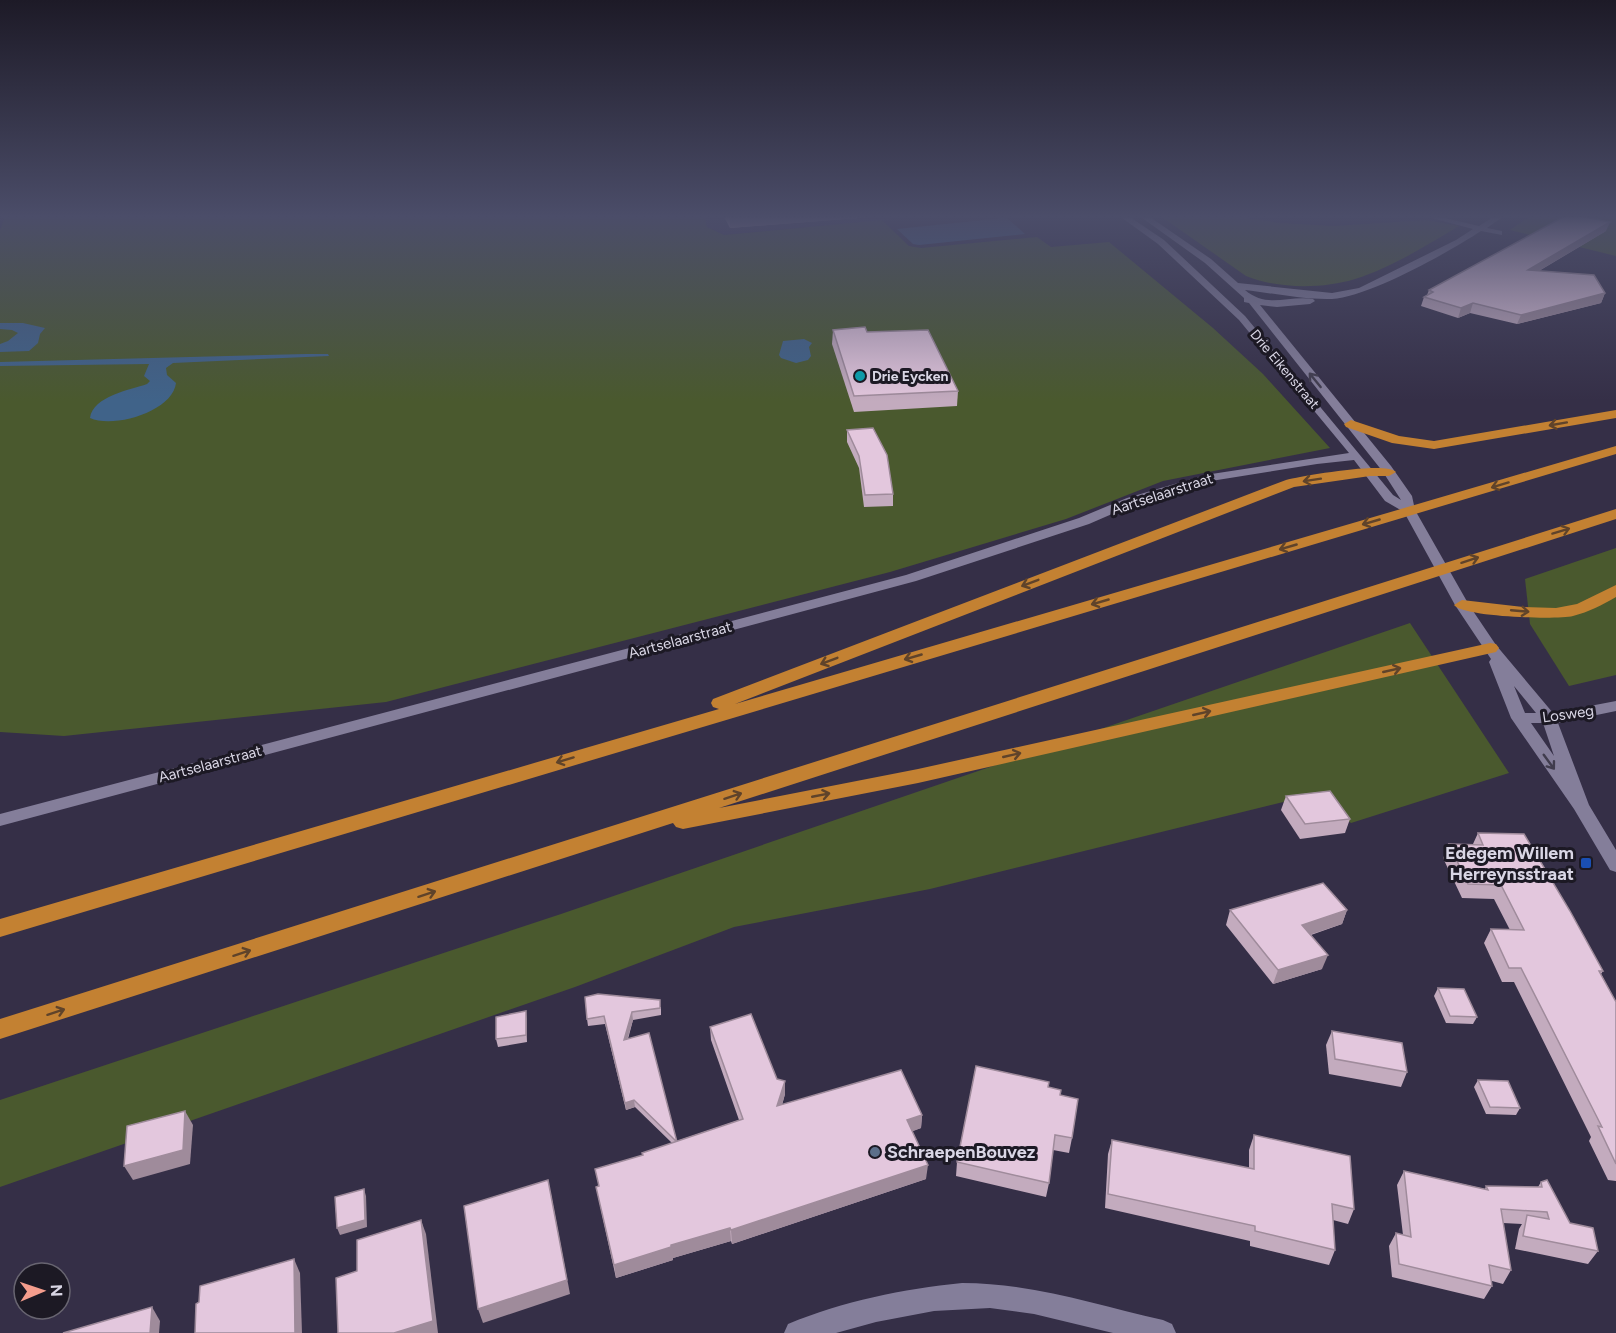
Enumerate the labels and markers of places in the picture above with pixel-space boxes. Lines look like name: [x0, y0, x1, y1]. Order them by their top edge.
place label: Drie Eycken: [872, 368, 949, 385]
marker: Drie Eycken: [853, 369, 867, 383]
place label: Edegem Willem Herreynsstraat: [1445, 842, 1574, 885]
marker: Edegem Willem Herreynsstraat: [1579, 856, 1593, 870]
place label: SchraepenBouvez: [887, 1141, 1036, 1163]
marker: SchraepenBouvez: [868, 1145, 882, 1159]

